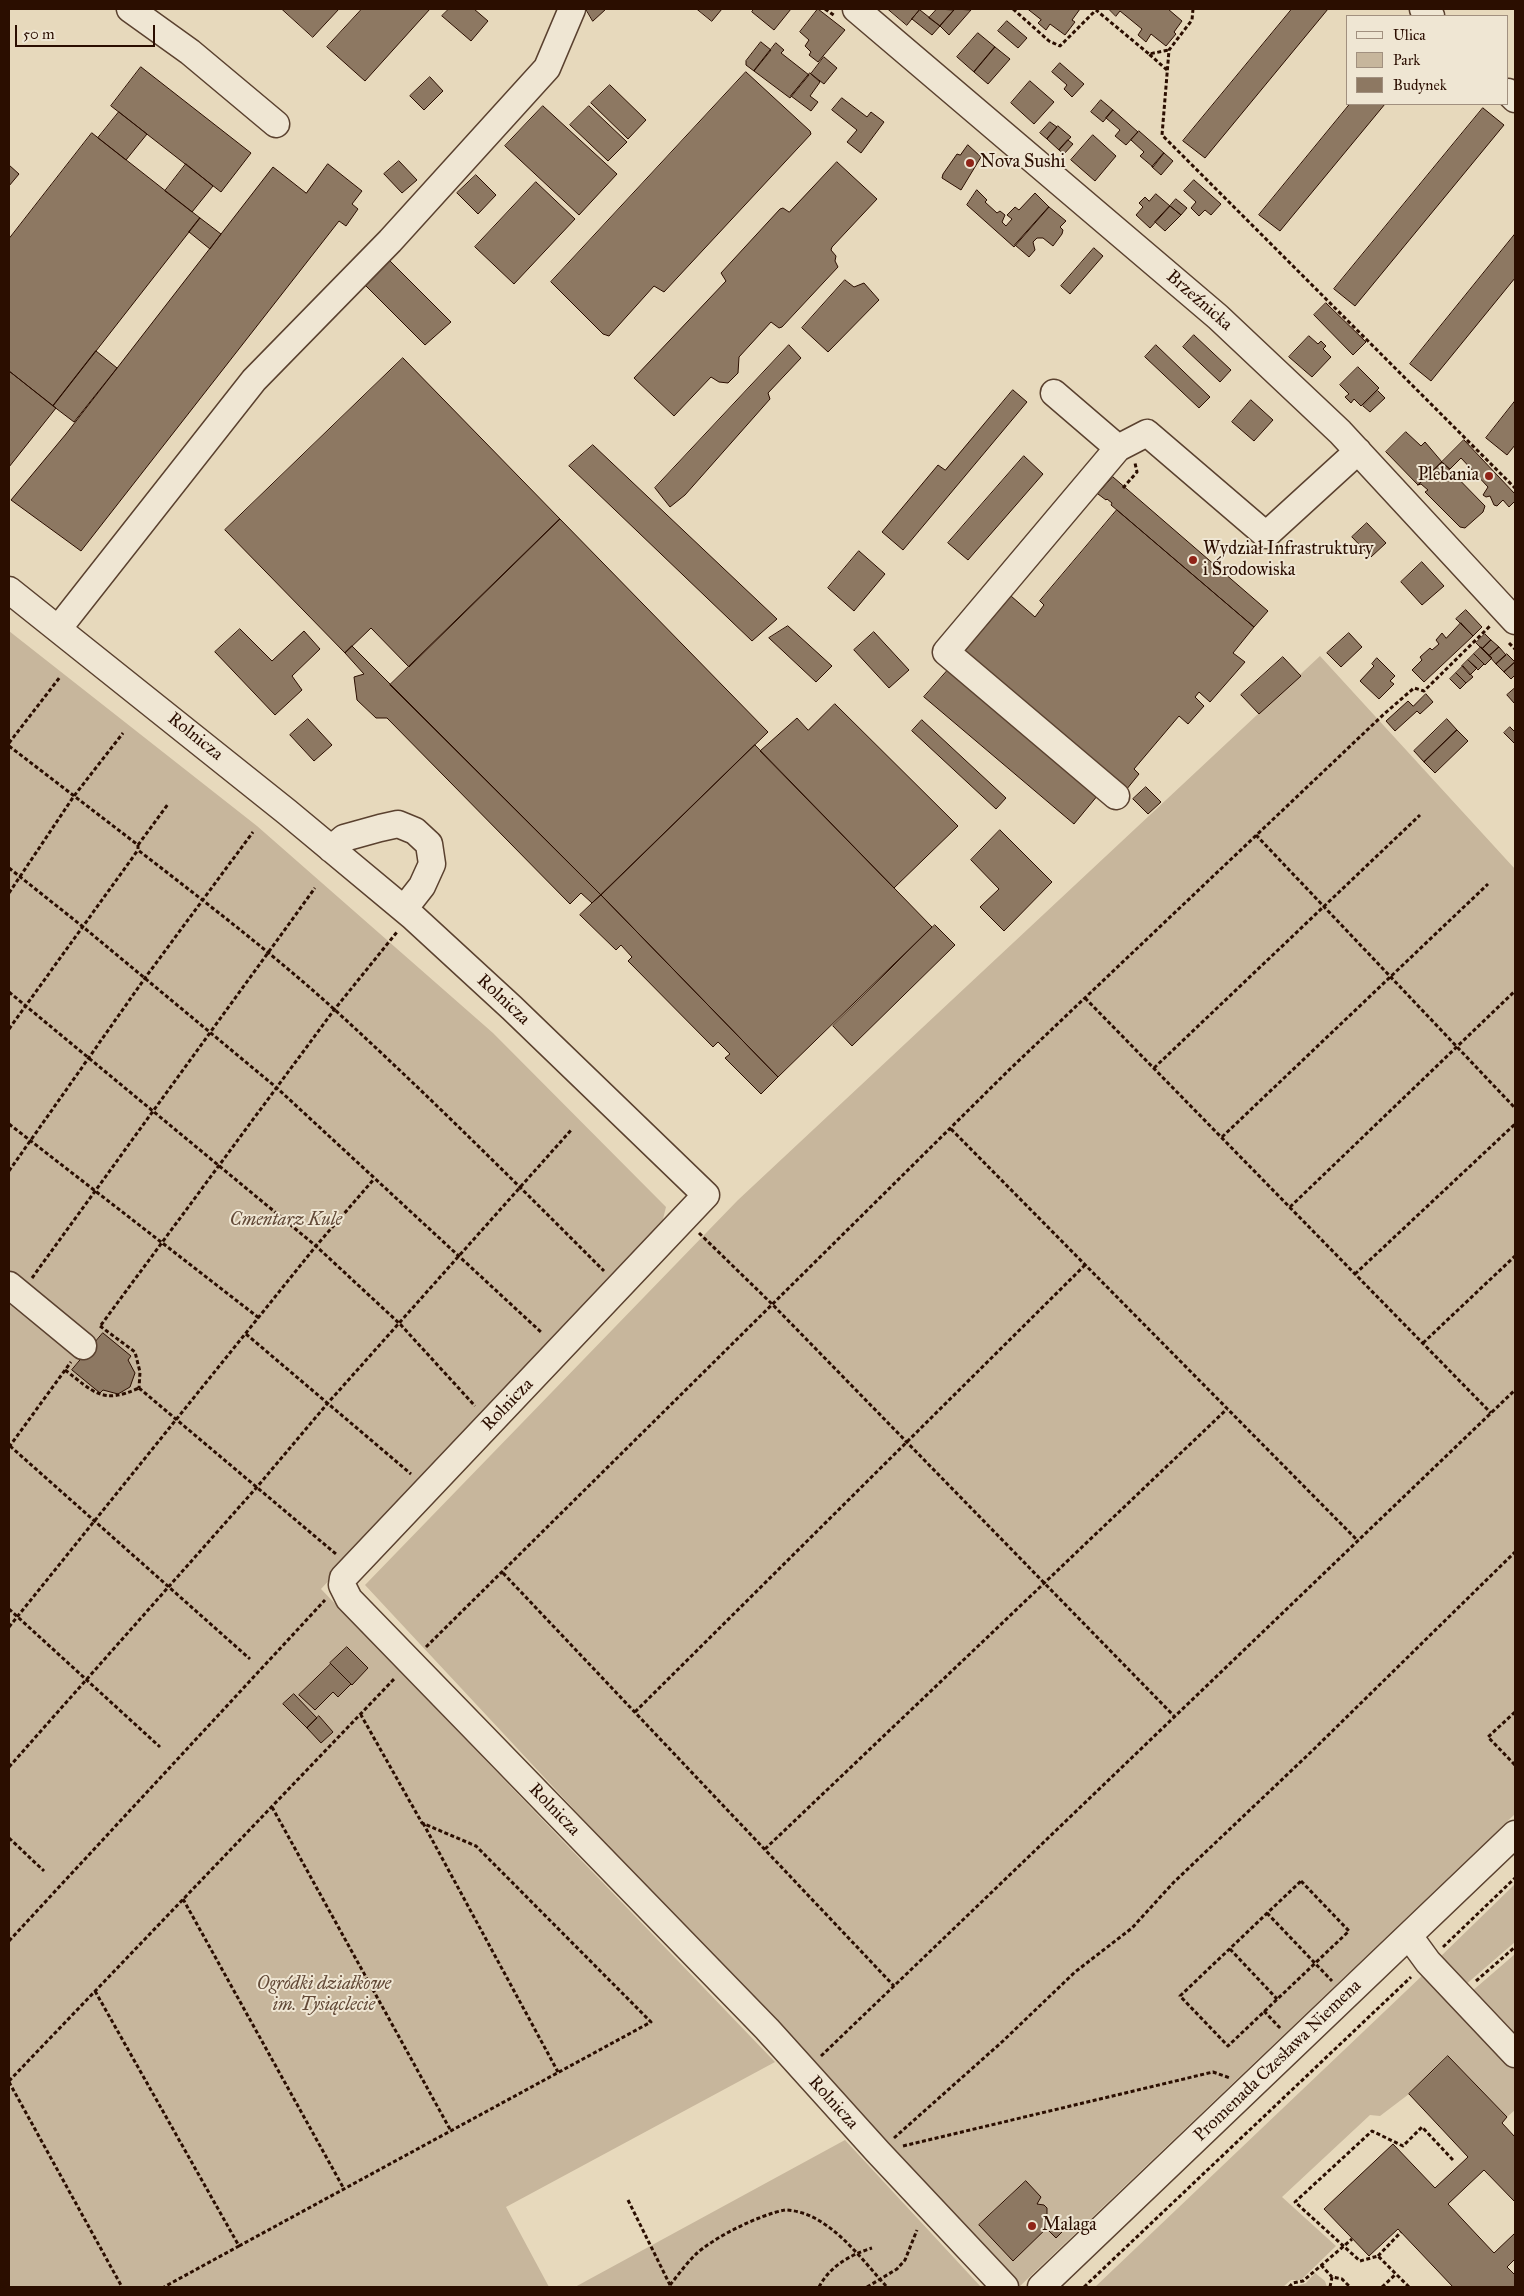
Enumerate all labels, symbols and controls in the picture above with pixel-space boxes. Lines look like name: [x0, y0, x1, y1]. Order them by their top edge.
scale bar: [18, 15, 158, 47]
legend: [1346, 15, 1509, 105]
text: 50 m: [23, 25, 55, 43]
text: Ulica: [1393, 26, 1426, 44]
text: Park: [1393, 51, 1420, 69]
text: Budynek: [1393, 76, 1447, 94]
place label: Nova Sushi: [980, 152, 1066, 174]
marker: Nova Sushi: [964, 157, 976, 169]
street label: Brzeźnicka: [1161, 266, 1237, 336]
place label: Plebania: [1418, 465, 1479, 487]
marker: Plebania: [1483, 470, 1495, 482]
place label: Wydział Infrastruktury i Środowiska: [1203, 539, 1373, 582]
marker: Wydział Infrastruktury i Środowiska: [1187, 554, 1199, 566]
street label: Rolnicza: [163, 708, 227, 766]
street label: Rolnicza: [472, 970, 534, 1030]
park label: Cmentarz Kule: [230, 1210, 342, 1232]
street label: Rolnicza: [478, 1374, 538, 1436]
street label: Rolnicza: [524, 1779, 584, 1841]
park label: Ogródki działkowe im. Tysiąclecie: [257, 1974, 391, 2016]
street label: Promenada Czesława Niemena: [1190, 1975, 1366, 2147]
street label: Rolnicza: [803, 2072, 863, 2134]
place label: Malaga: [1042, 2215, 1097, 2237]
marker: Malaga: [1026, 2220, 1038, 2232]

